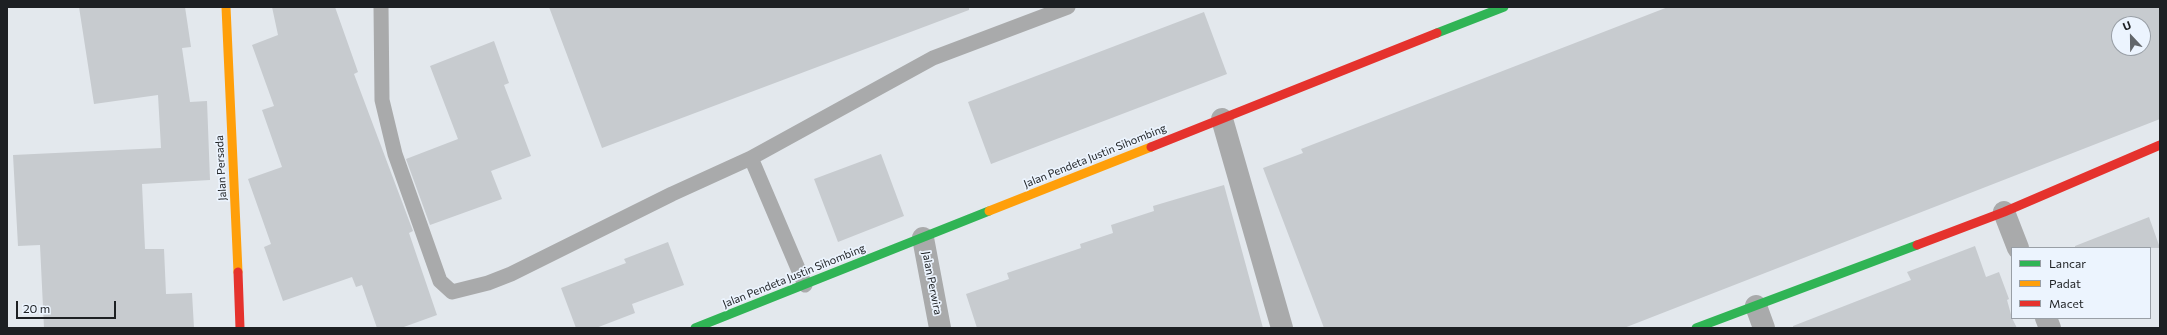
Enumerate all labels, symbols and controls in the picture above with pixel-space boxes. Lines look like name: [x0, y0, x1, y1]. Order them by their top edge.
north arrow: [2111, 16, 2151, 56]
text: U: [2121, 18, 2133, 33]
street label: Jalan Pendeta Justin Sihombing: [1022, 121, 1168, 191]
street label: Jalan Persada: [213, 135, 229, 201]
street label: Jalan Pendeta Justin Sihombing: [721, 241, 867, 311]
legend: [2011, 247, 2151, 319]
street label: Jalan Perwira: [919, 250, 945, 316]
text: Lancar: [2049, 256, 2086, 270]
text: Padat: [2049, 276, 2081, 290]
scale bar: [18, 293, 118, 319]
text: Macet: [2049, 296, 2084, 310]
text: 20 m: [23, 301, 50, 315]

